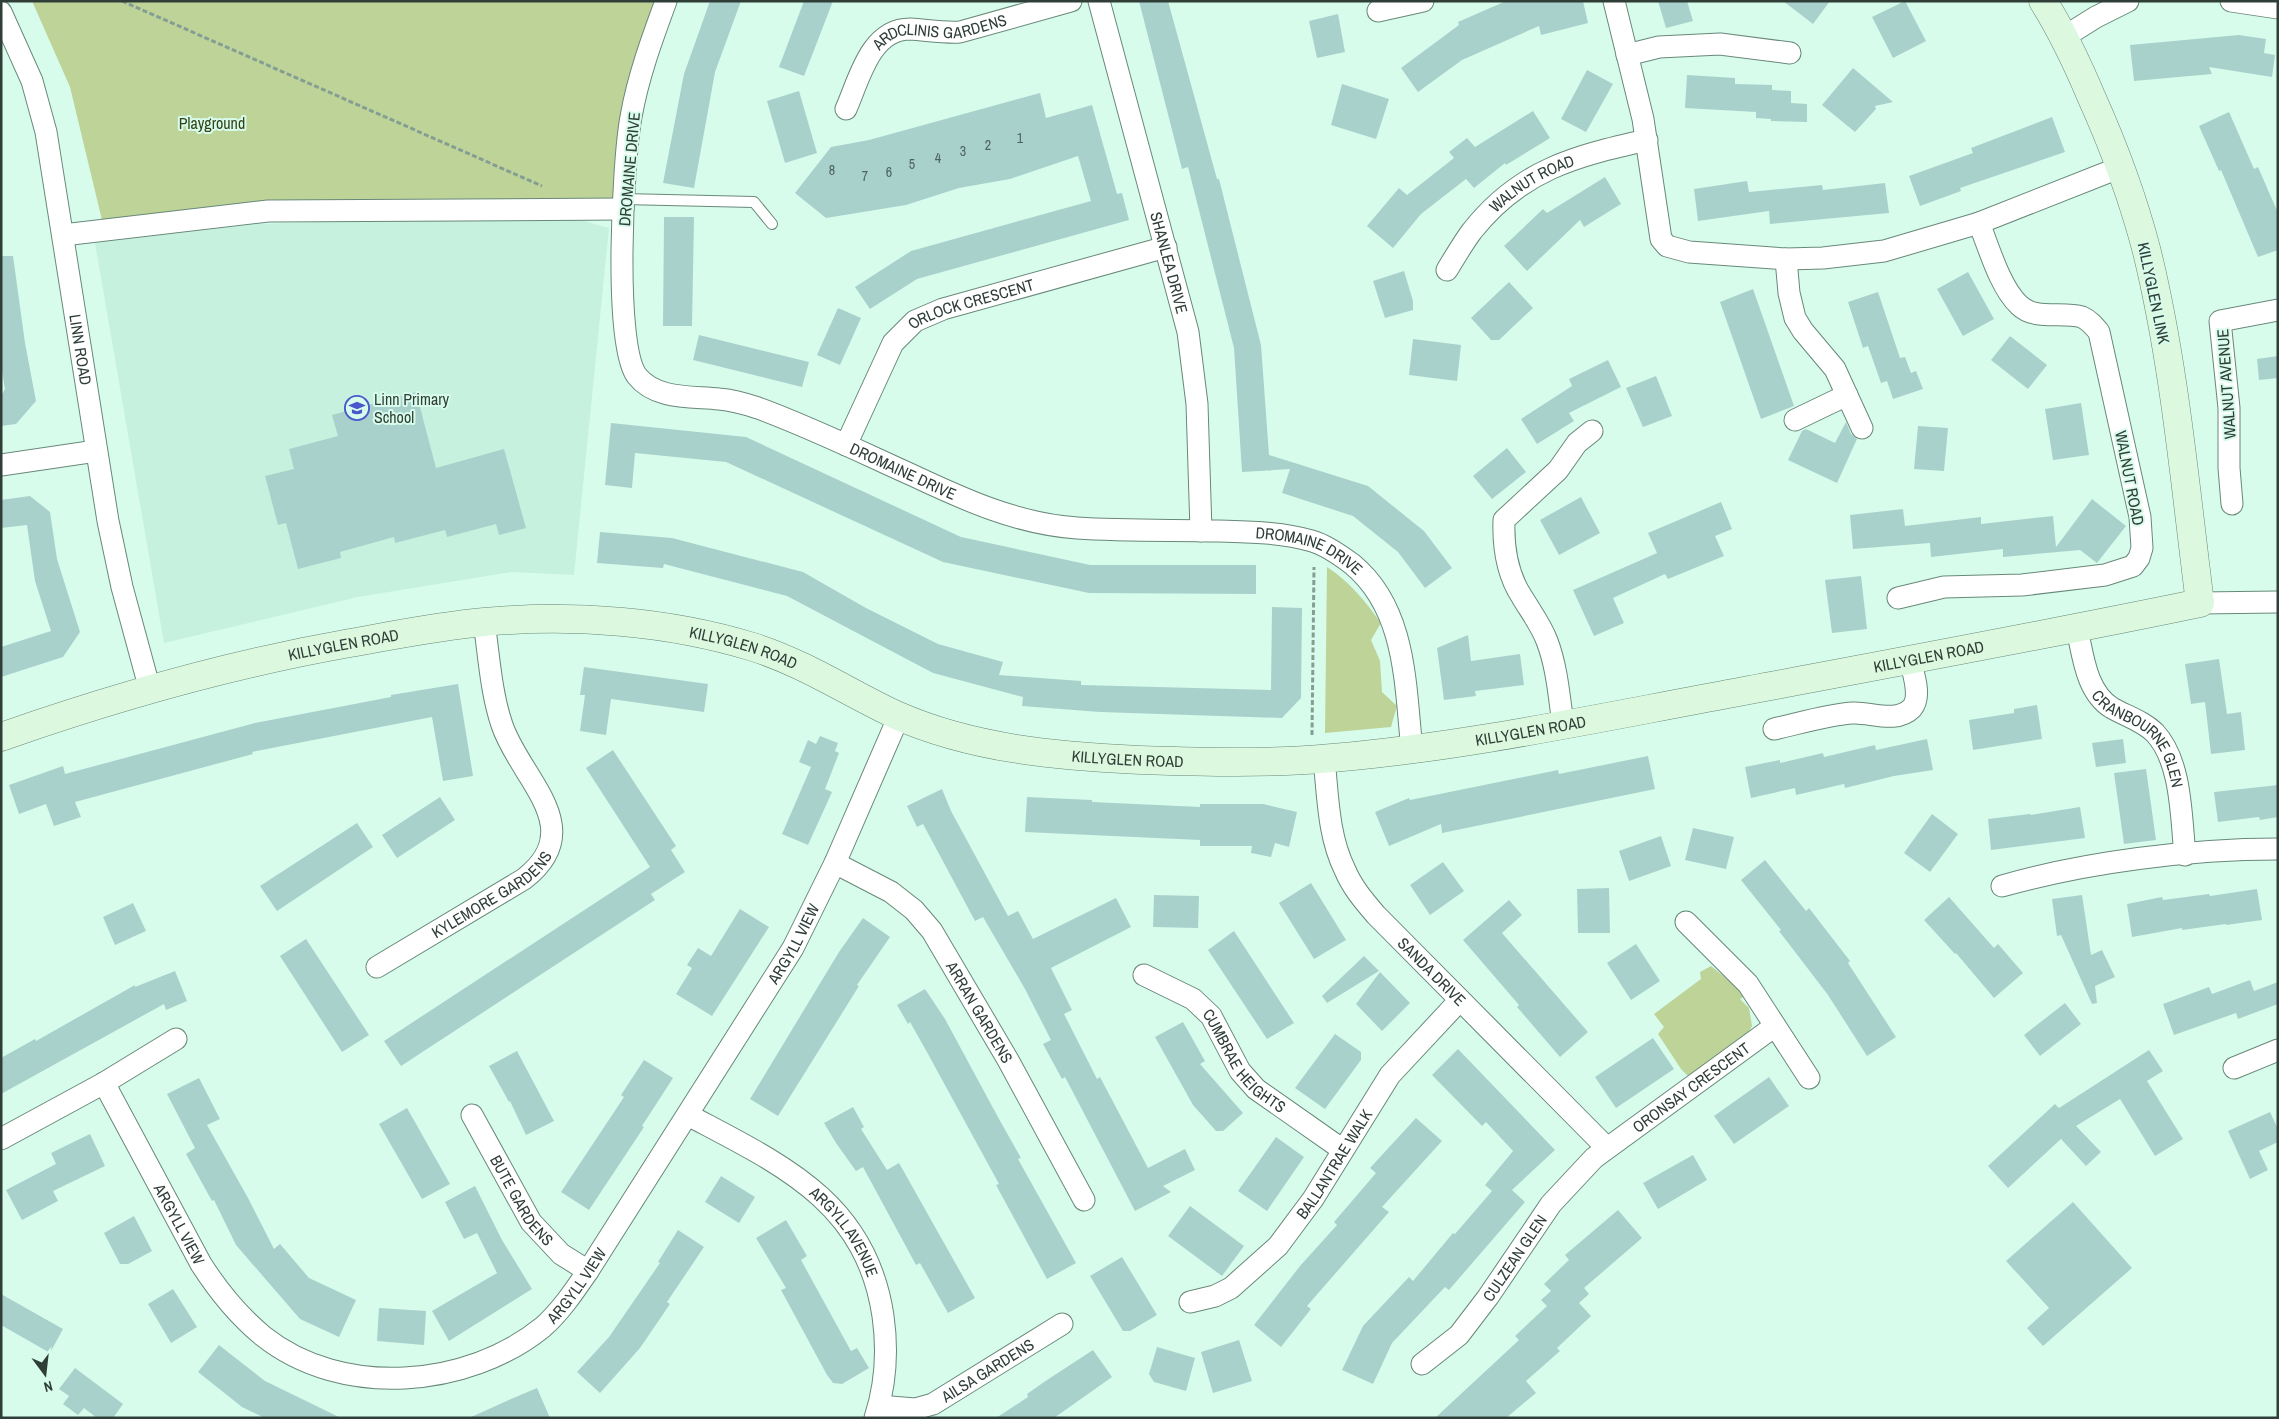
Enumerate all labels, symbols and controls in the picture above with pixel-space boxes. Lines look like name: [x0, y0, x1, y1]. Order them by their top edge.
street label: ARDCLINIS GARDENS: [866, 8, 1009, 55]
street label: DROMAINE DRIVE: [613, 111, 645, 227]
park label: Playground: [179, 112, 245, 134]
house number: 1: [1017, 129, 1024, 147]
house number: 2: [985, 136, 991, 154]
house number: 3: [960, 142, 966, 160]
house number: 4: [935, 149, 942, 167]
street label: WALNUT ROAD: [1484, 149, 1577, 217]
house number: 5: [909, 155, 915, 173]
house number: 8: [829, 161, 835, 179]
house number: 6: [886, 163, 892, 181]
house number: 7: [862, 167, 868, 185]
street label: SHANLEA DRIVE: [1145, 209, 1194, 316]
street label: KILLYGLEN LINK: [2132, 240, 2176, 346]
street label: ORLOCK CRESCENT: [902, 273, 1036, 334]
street label: LINN ROAD: [64, 313, 97, 387]
street label: WALNUT AVENUE: [2211, 328, 2241, 440]
place label: Linn Primary School: [374, 388, 450, 428]
school or university icon: Linn Primary School: [344, 395, 370, 421]
street label: WALNUT ROAD: [2110, 429, 2150, 527]
street label: DROMAINE DRIVE: [847, 437, 960, 505]
street label: DROMAINE DRIVE: [1255, 521, 1368, 579]
street label: KILLYGLEN ROAD: [687, 621, 801, 674]
street label: KILLYGLEN ROAD: [286, 623, 401, 666]
street label: KILLYGLEN ROAD: [1871, 635, 1986, 678]
street label: CRANBOURNE GLEN: [2087, 685, 2189, 789]
street label: KILLYGLEN ROAD: [1474, 710, 1588, 751]
street label: KILLYGLEN ROAD: [1071, 745, 1184, 772]
street label: KYLEMORE GARDENS: [427, 847, 557, 943]
street label: ARGYLL VIEW: [762, 899, 825, 989]
street label: SANDA DRIVE: [1393, 932, 1471, 1011]
street label: ARRAN GARDENS: [941, 956, 1018, 1067]
street label: CUMBRAE HEIGHTS: [1198, 1003, 1291, 1118]
street label: ORONSAY CRESCENT: [1628, 1037, 1754, 1138]
street label: BALLANTRAE WALK: [1291, 1105, 1377, 1223]
street label: BUTE GARDENS: [485, 1151, 559, 1251]
street label: ARGYLL VIEW: [148, 1179, 210, 1269]
street label: ARGYLL AVENUE: [804, 1181, 884, 1280]
street label: CULZEAN GLEN: [1477, 1210, 1552, 1306]
street label: ARGYLL VIEW: [541, 1243, 611, 1329]
street label: AILSA GARDENS: [936, 1333, 1038, 1408]
north arrow: [20, 1349, 70, 1399]
text: N: [42, 1377, 55, 1396]

